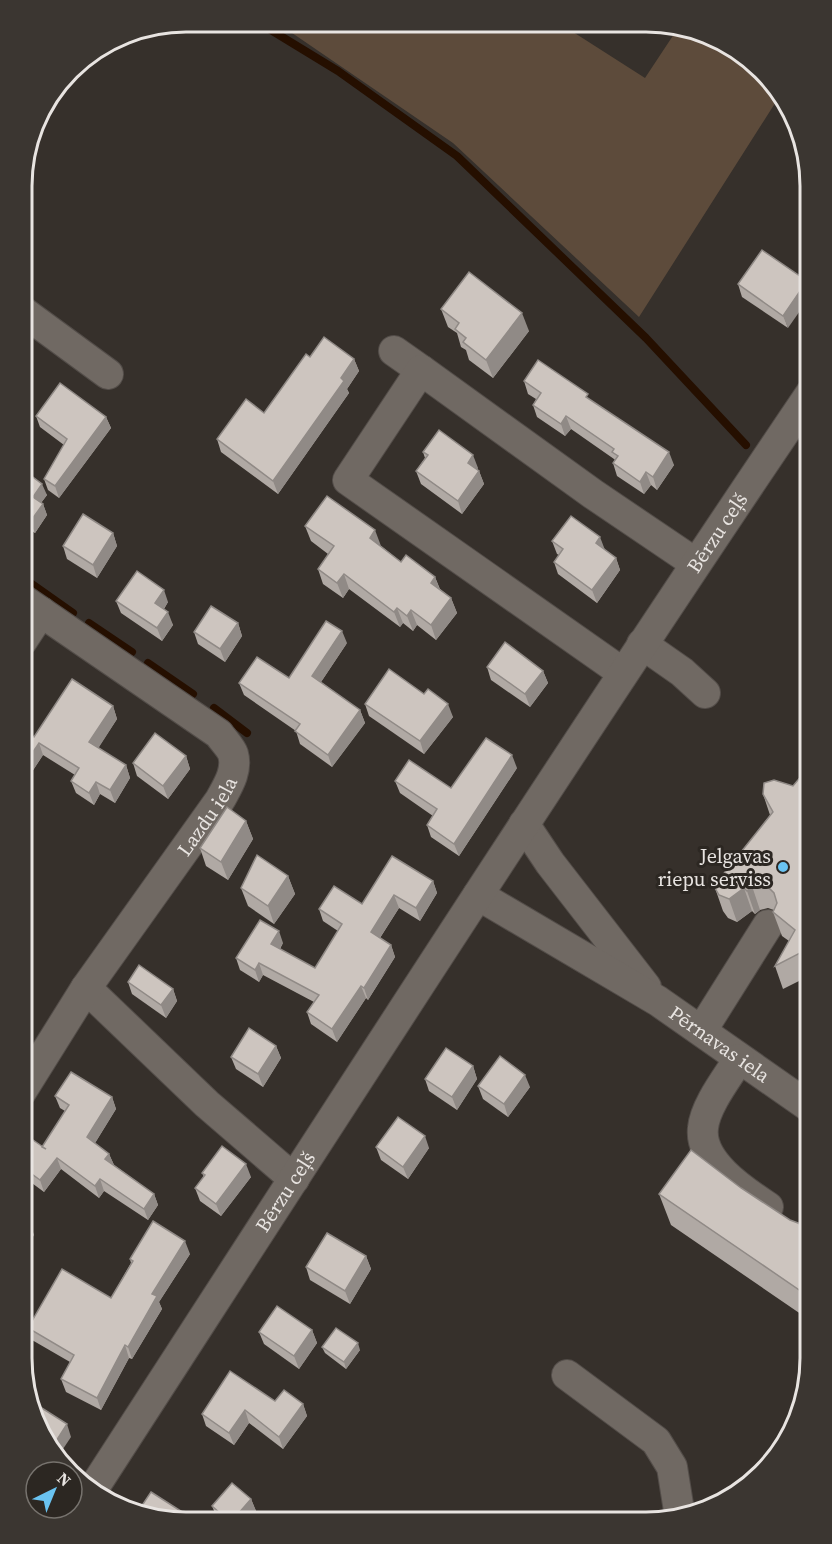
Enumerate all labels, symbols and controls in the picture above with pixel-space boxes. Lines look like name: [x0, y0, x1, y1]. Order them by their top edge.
street label: Bērzu ceļš: [680, 487, 754, 578]
street label: Lazdu iela: [170, 771, 244, 862]
place label: Jelgavas riepu serviss: [658, 842, 771, 893]
marker: Jelgavas riepu serviss: [776, 860, 790, 874]
street label: Pērnavas iela: [663, 999, 776, 1090]
street label: Bērzu ceļš: [249, 1146, 322, 1238]
north arrow: [24, 1460, 84, 1520]
text: N: [52, 1467, 76, 1491]

